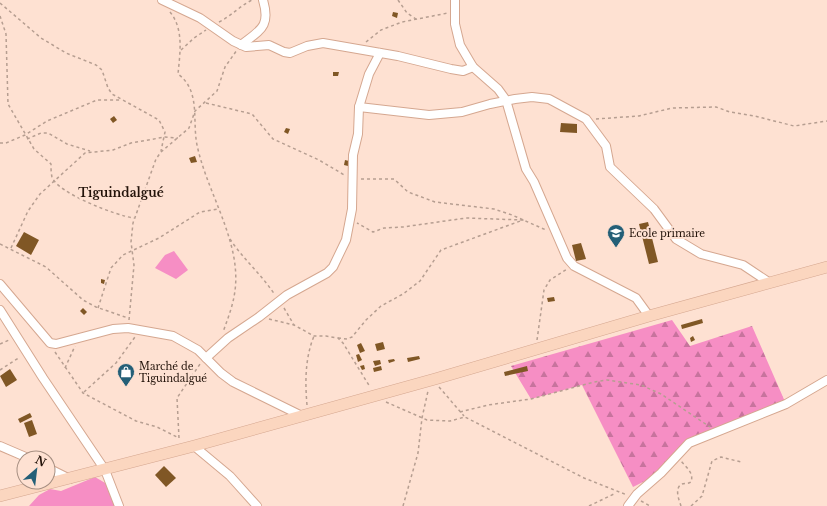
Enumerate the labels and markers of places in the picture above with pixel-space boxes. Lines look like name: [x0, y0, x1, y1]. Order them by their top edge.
school or university icon: Ecole primaire: [606, 223, 626, 248]
place label: Ecole primaire: [629, 227, 705, 240]
place label: Marché de Tiguindalgué: [139, 360, 207, 385]
shop icon: Marché de Tiguindalgué: [116, 362, 136, 387]

